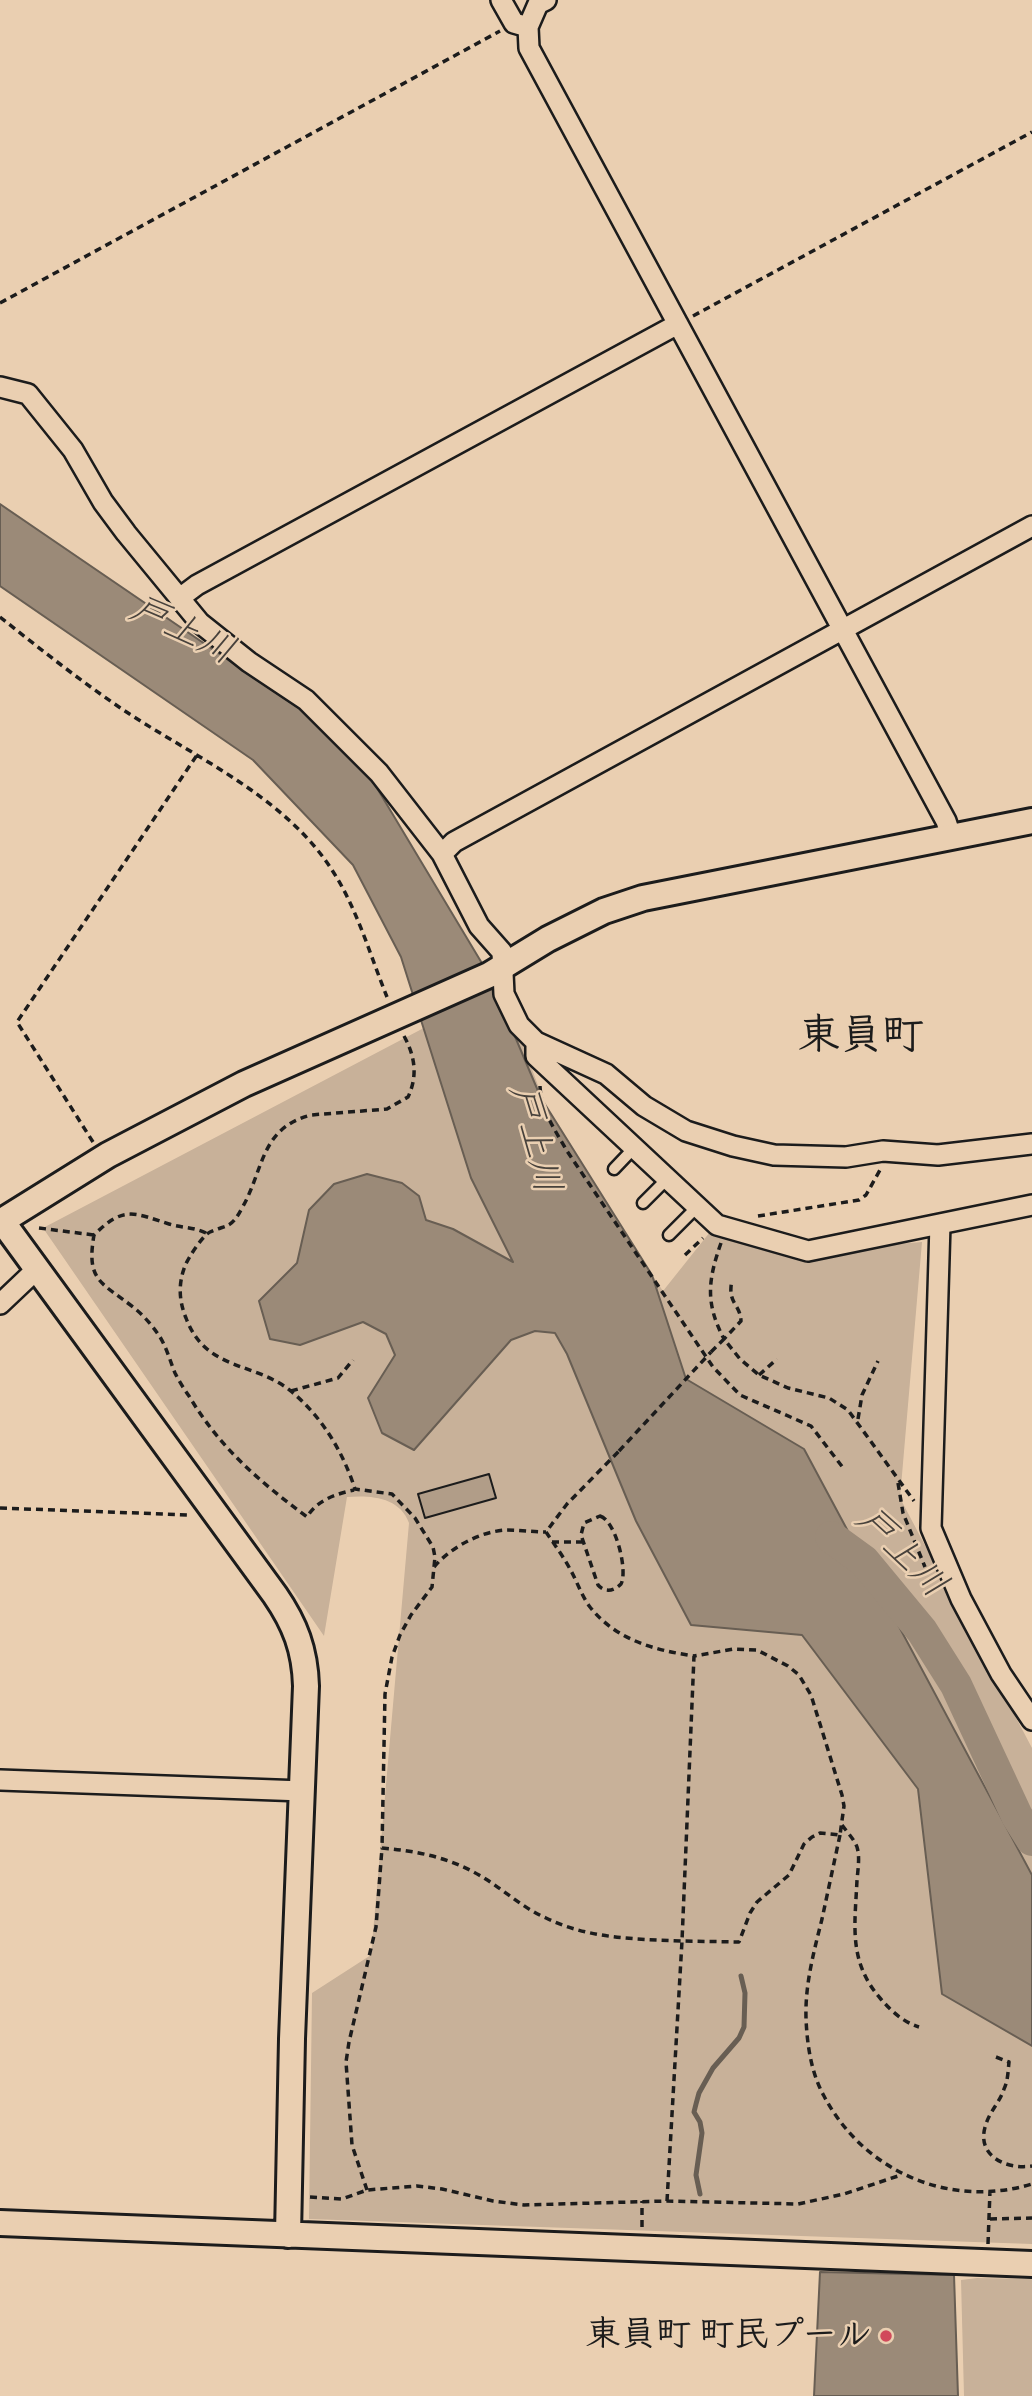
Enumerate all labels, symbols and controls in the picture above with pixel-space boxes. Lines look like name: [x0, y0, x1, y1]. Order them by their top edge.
water label: 戸上川: [122, 587, 242, 675]
district label: 東員町: [798, 1012, 924, 1062]
water label: 戸上川: [499, 1080, 569, 1198]
water label: 戸上川: [846, 1498, 956, 1608]
place label: 東員町 町民プール: [586, 2315, 872, 2357]
marker: 東員町 町民プール: [878, 2328, 894, 2344]

